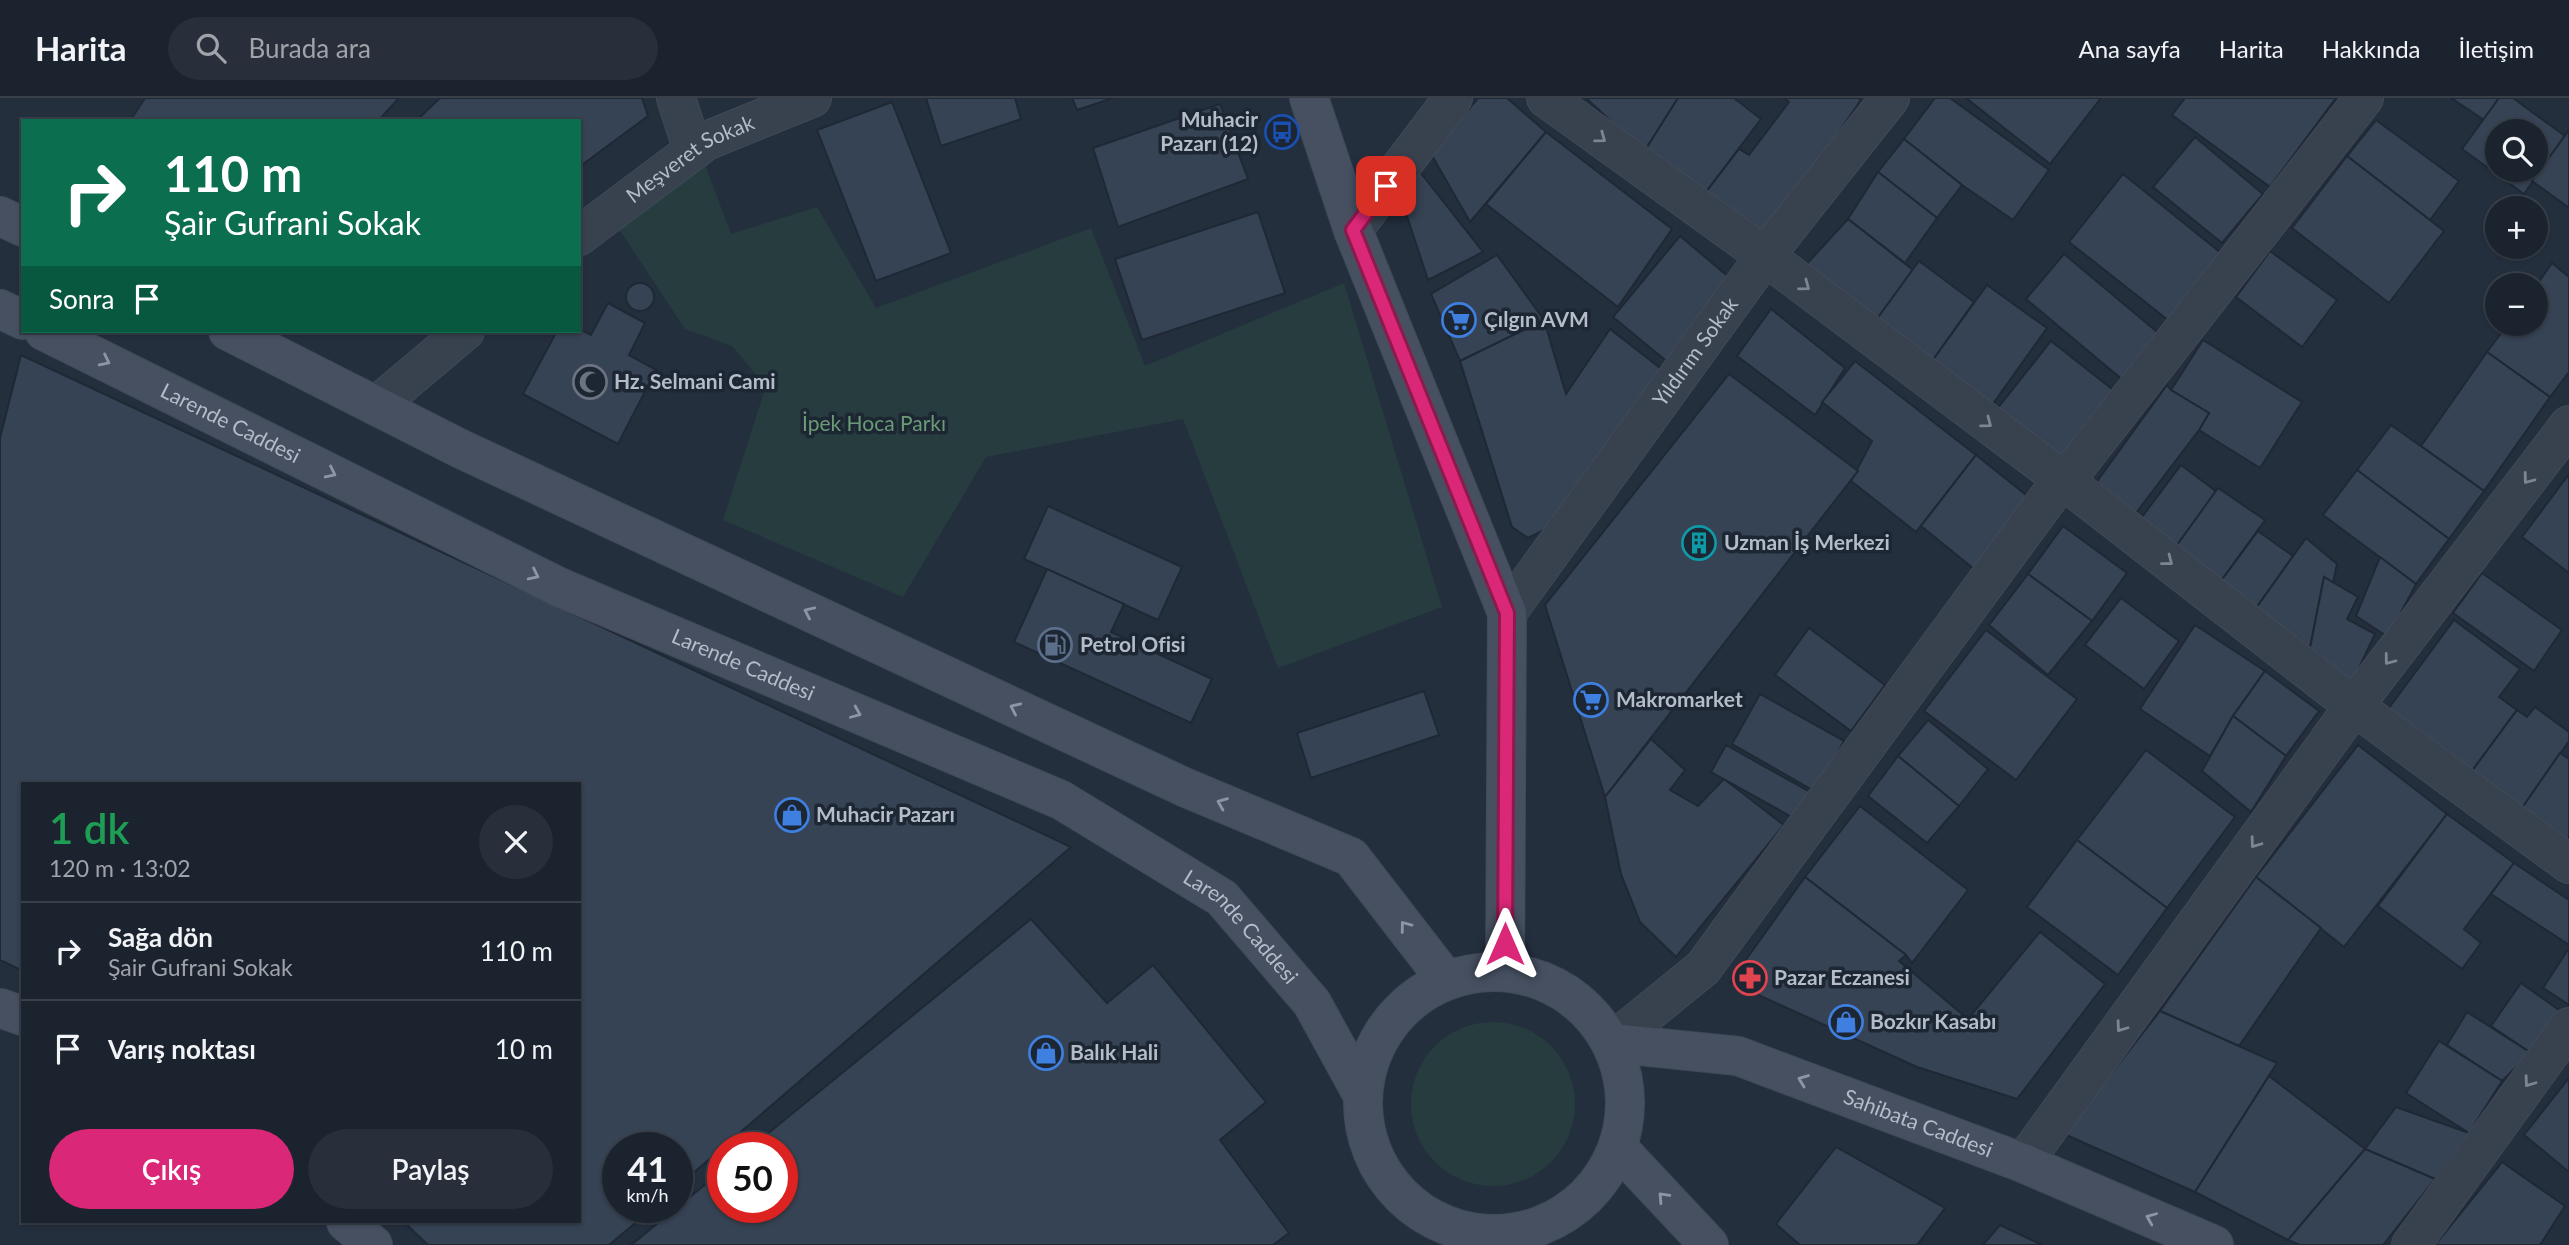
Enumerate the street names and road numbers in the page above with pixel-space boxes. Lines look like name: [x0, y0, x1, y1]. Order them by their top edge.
street label: Meşveret Sokak: [621, 109, 758, 207]
street label: Yıldırım Sokak: [1647, 291, 1742, 411]
street label: Larende Caddesi: [157, 377, 305, 467]
street label: Larende Caddesi: [668, 622, 819, 705]
street label: Larende Caddesi: [1179, 864, 1304, 988]
street label: Sahibata Caddesi: [1841, 1083, 1997, 1162]

